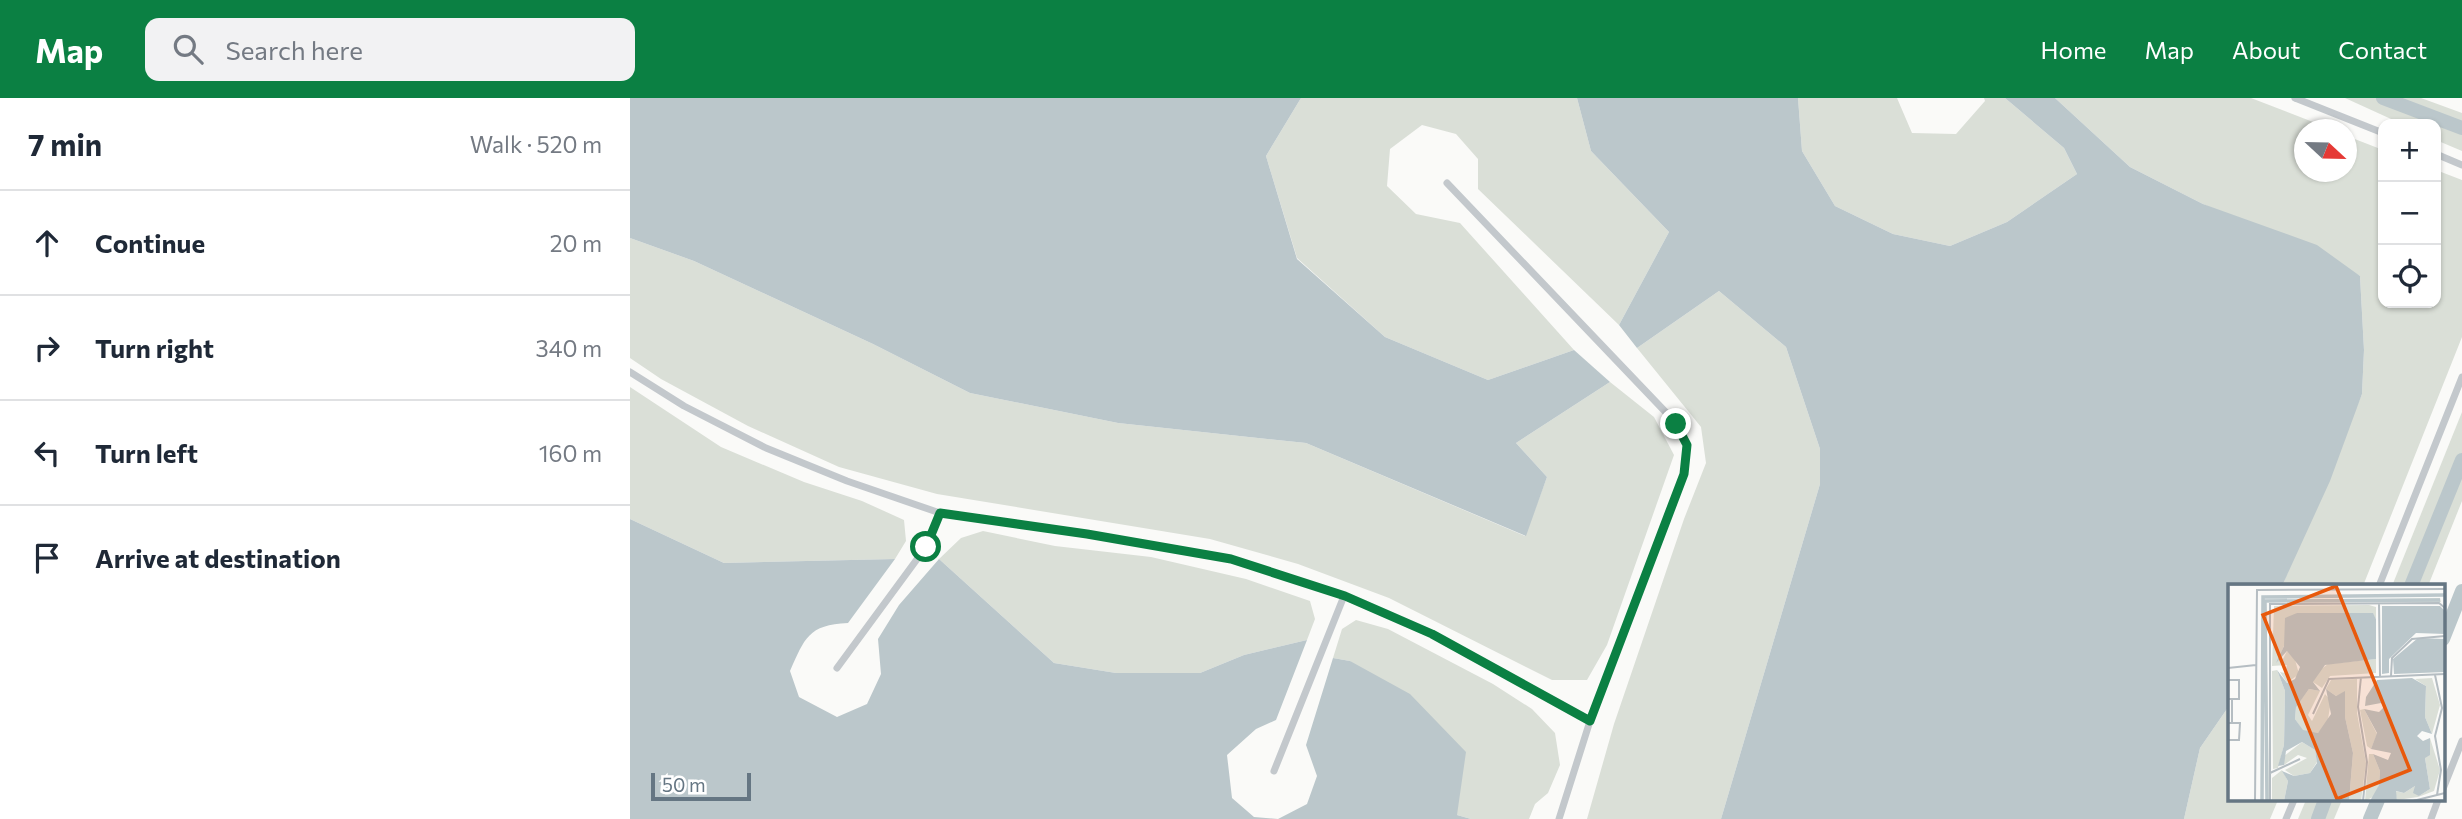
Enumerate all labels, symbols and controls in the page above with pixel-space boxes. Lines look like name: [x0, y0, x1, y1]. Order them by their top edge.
search box: [145, 18, 635, 81]
text: Map: [35, 29, 103, 70]
icon: search: [169, 30, 207, 68]
text: Search here: [225, 34, 363, 65]
text: Home: [2041, 35, 2107, 64]
text: Map: [2145, 35, 2194, 64]
text: About: [2232, 35, 2300, 64]
text: Contact: [2338, 35, 2427, 64]
north arrow: [2294, 119, 2357, 182]
map controls: [2378, 119, 2441, 308]
button: +: [2378, 119, 2441, 182]
text: 7 min: [28, 125, 102, 162]
text: Walk · 520 m: [470, 130, 602, 158]
button: −: [2378, 182, 2441, 245]
icon: ahead: [28, 224, 66, 262]
text: Continue: [95, 227, 205, 258]
text: 20 m: [550, 229, 602, 257]
button: locate: [2378, 245, 2441, 308]
icon: right: [28, 329, 66, 367]
text: Turn right: [95, 332, 214, 363]
text: 340 m: [536, 334, 602, 362]
route end: [1660, 408, 1691, 439]
icon: left: [28, 434, 66, 472]
text: Turn left: [95, 437, 198, 468]
text: 160 m: [539, 439, 602, 467]
route start: [910, 531, 941, 562]
icon: arrive: [28, 539, 66, 577]
text: Arrive at destination: [95, 542, 341, 573]
inset map: [2228, 584, 2444, 802]
scale bar: [651, 770, 751, 802]
text: 50 m: [662, 773, 706, 796]

